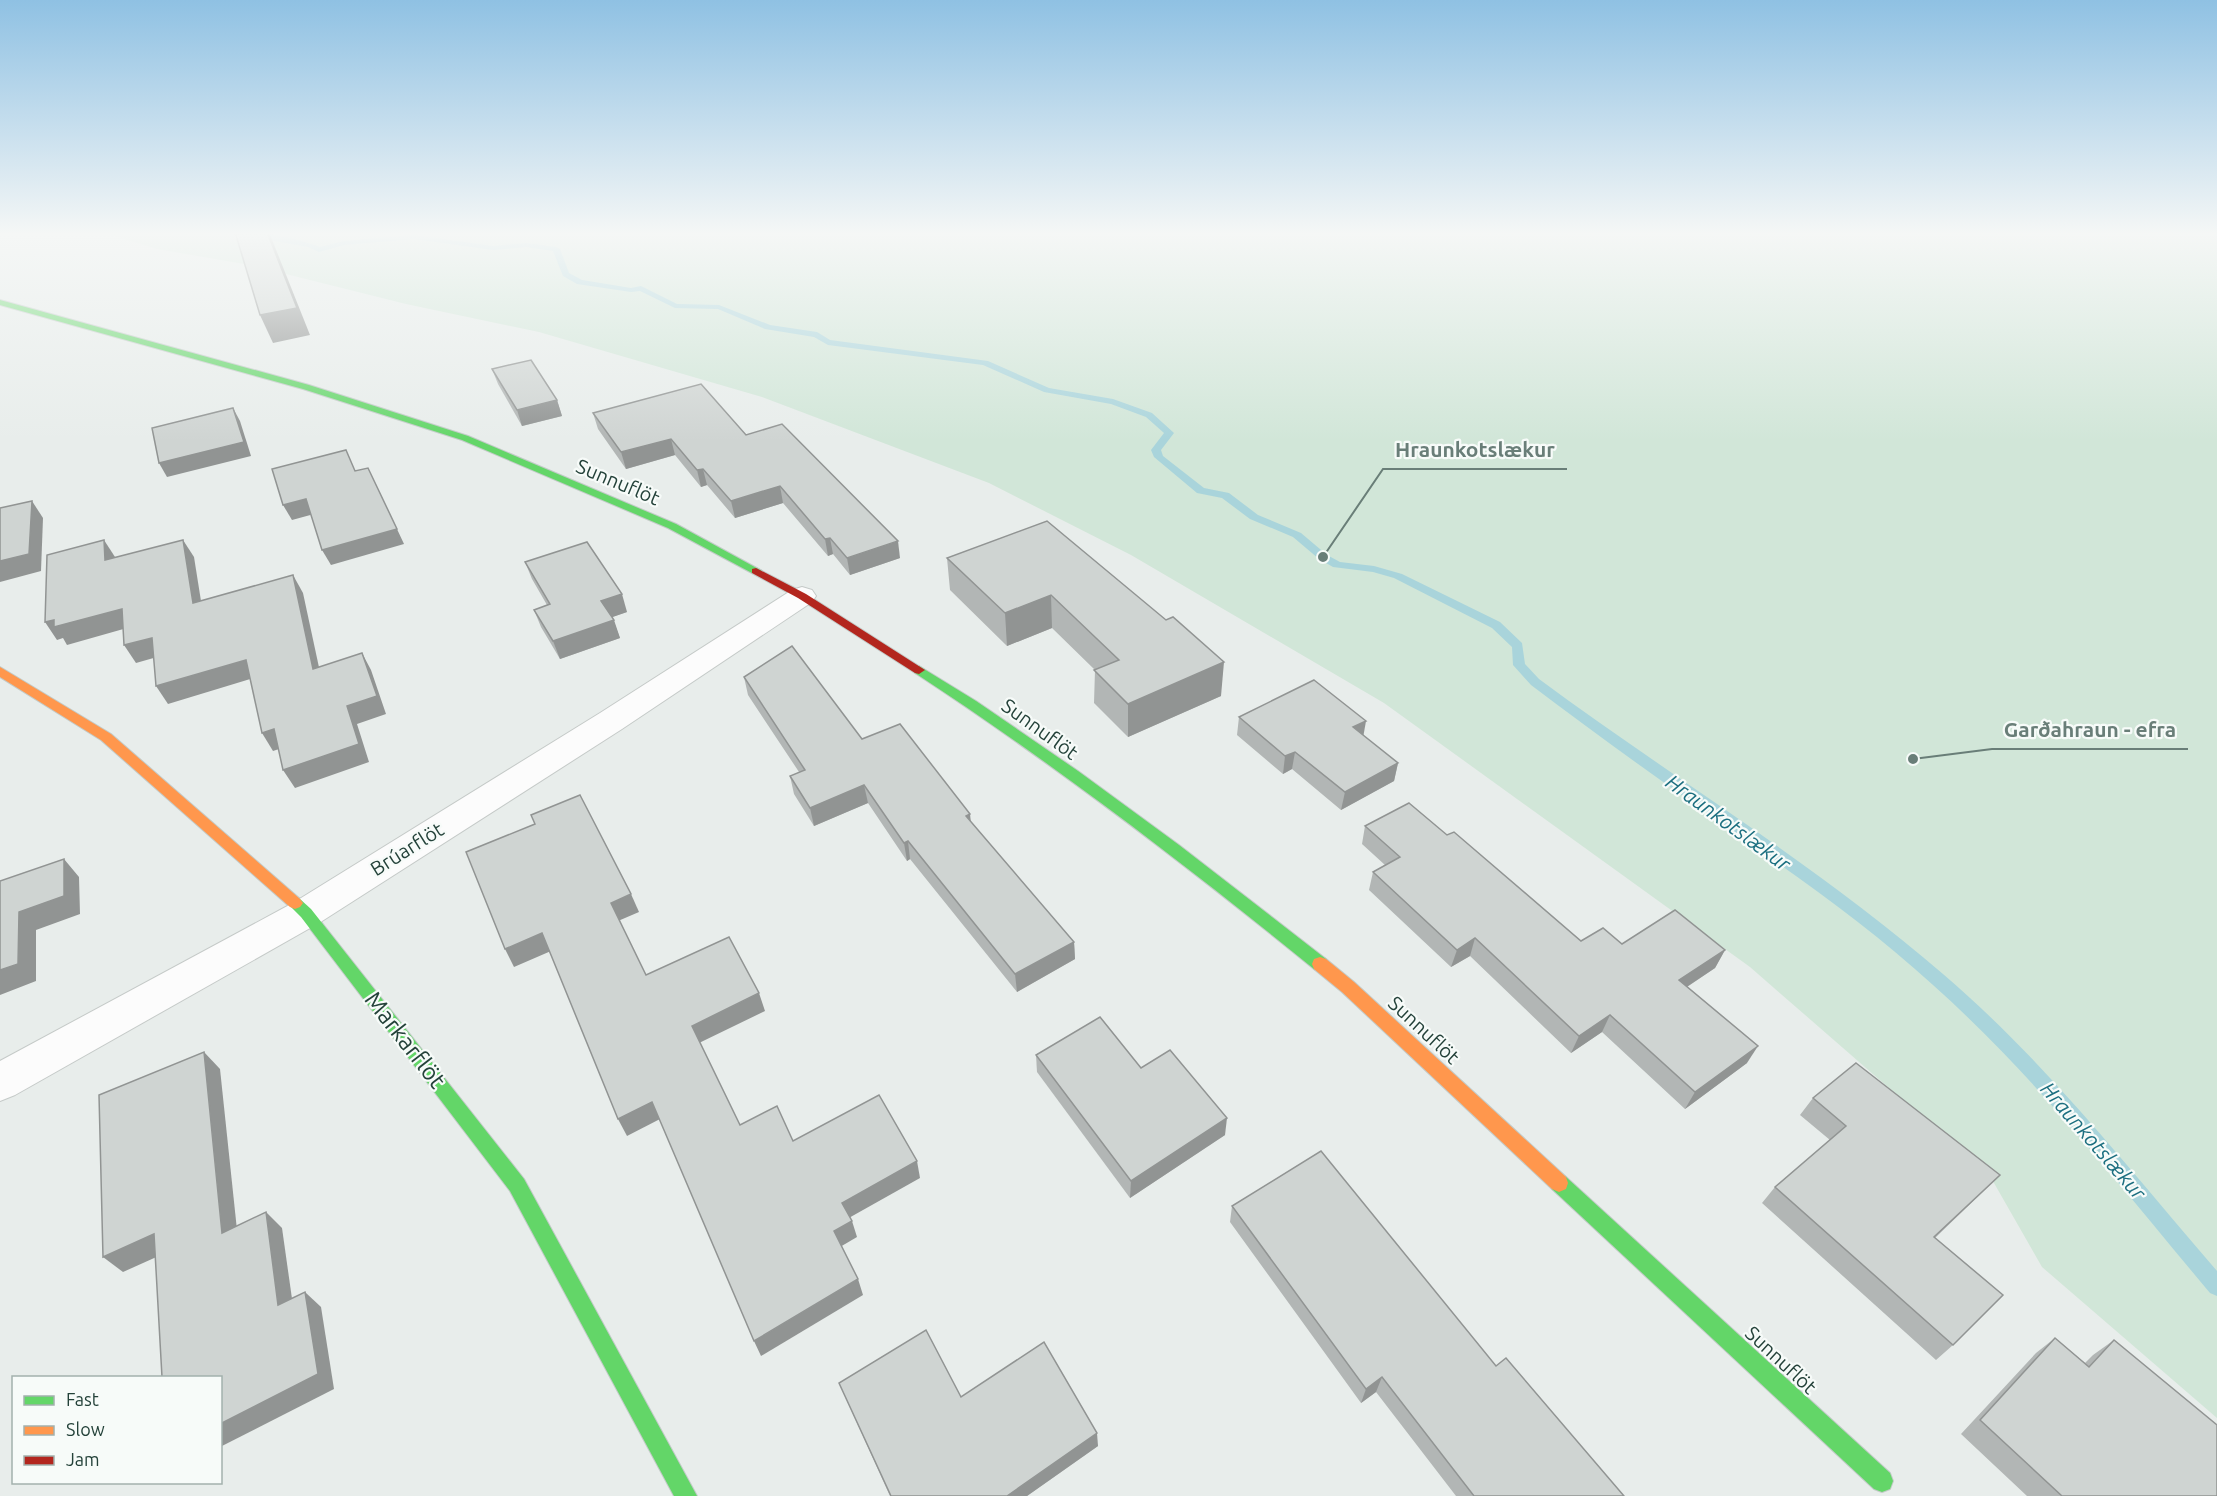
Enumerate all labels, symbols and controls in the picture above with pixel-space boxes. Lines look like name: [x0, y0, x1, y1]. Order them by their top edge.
callout: Hraunkotslækur: [1383, 430, 1567, 469]
text: Hraunkotslækur: [1395, 437, 1555, 461]
street label: Sunnuflöt: [573, 454, 664, 509]
street label: Sunnuflöt: [998, 693, 1083, 764]
callout: Garðahraun - efra: [1992, 710, 2188, 749]
text: Garðahraun - efra: [2004, 717, 2176, 741]
water label: Hraunkotslækur: [1662, 769, 1796, 876]
street label: Brúarflöt: [366, 817, 448, 880]
street label: Markarflöt: [359, 986, 452, 1094]
street label: Sunnuflöt: [1384, 991, 1465, 1068]
water label: Hraunkotslækur: [2036, 1077, 2152, 1205]
street label: Sunnuflöt: [1741, 1321, 1822, 1398]
legend: [12, 1376, 222, 1484]
text: Fast: [66, 1389, 99, 1409]
text: Slow: [66, 1419, 105, 1439]
text: Jam: [66, 1449, 100, 1469]

